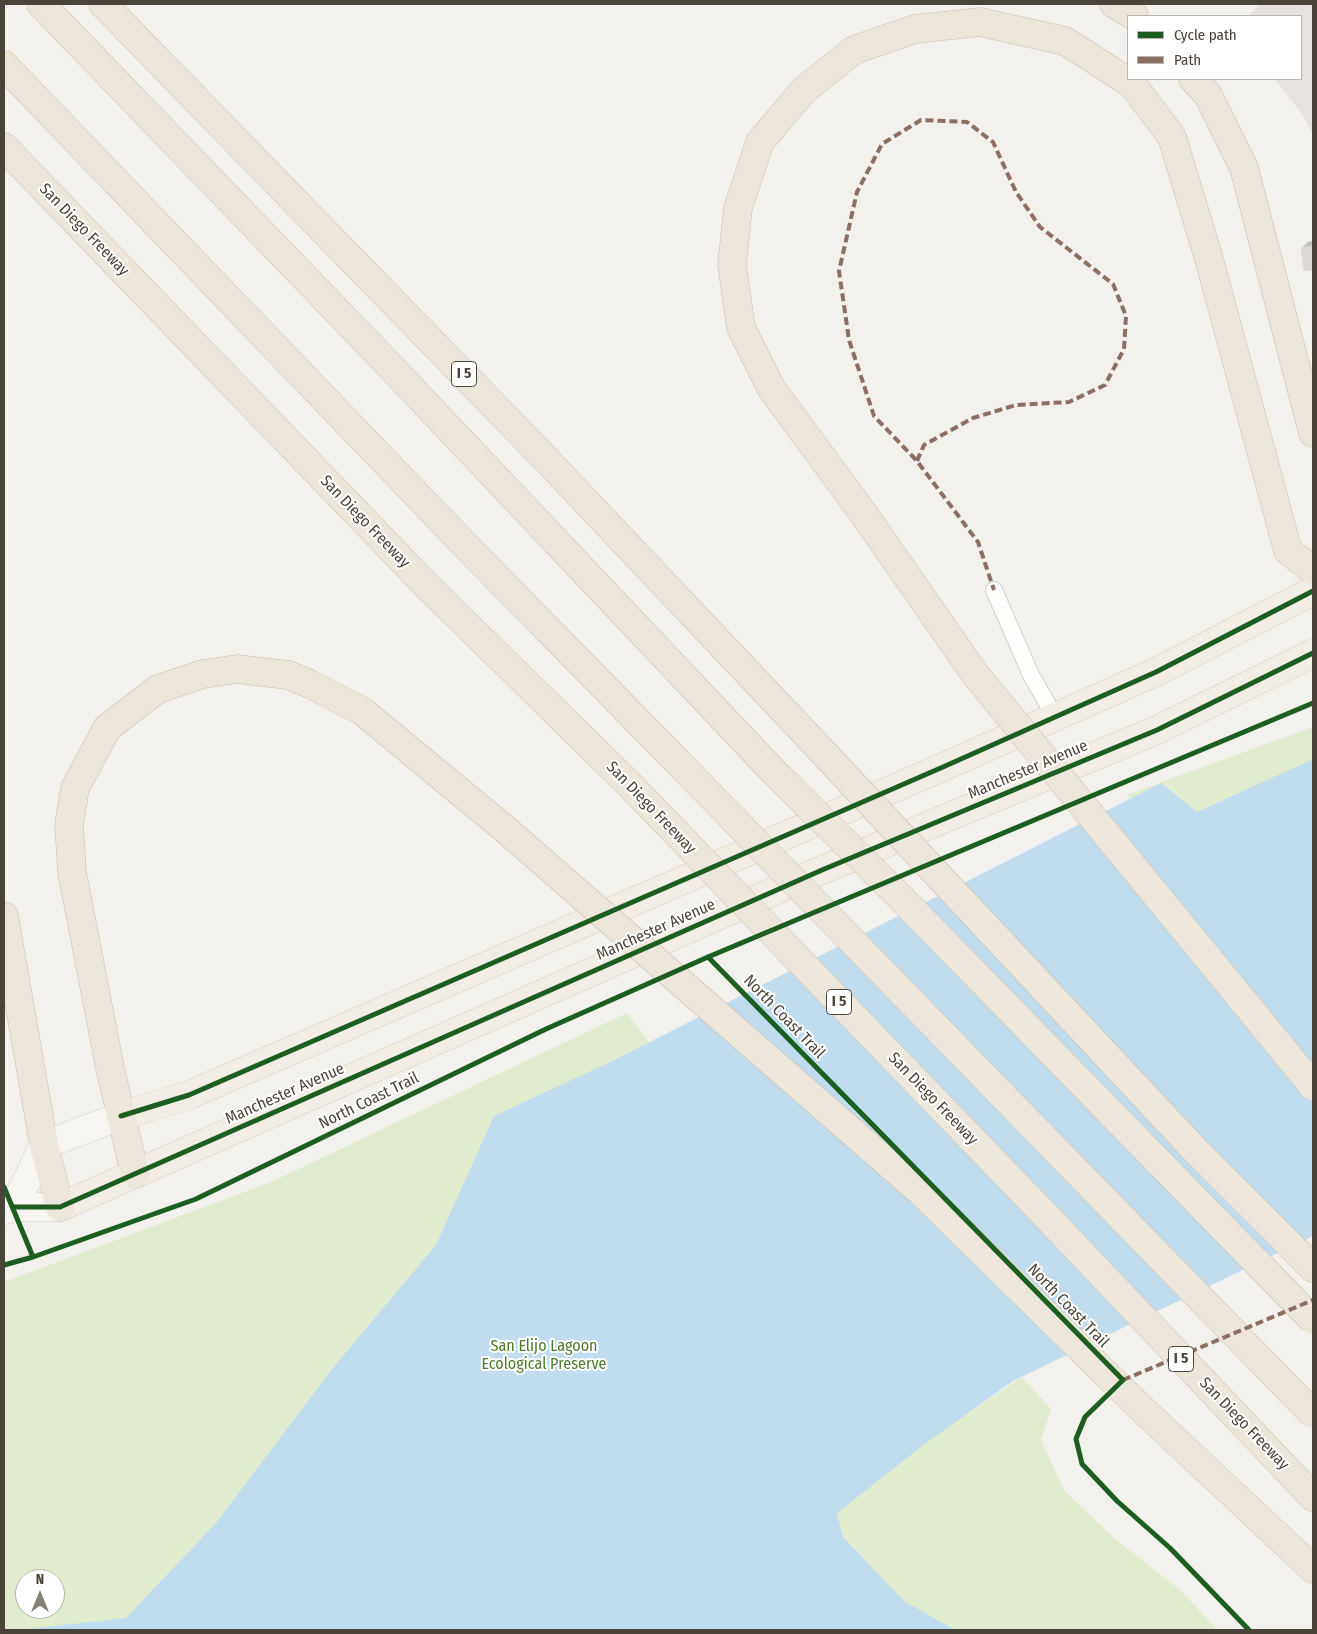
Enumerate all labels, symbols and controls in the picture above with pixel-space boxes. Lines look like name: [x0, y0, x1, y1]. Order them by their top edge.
legend: [1127, 15, 1302, 80]
text: Cycle path: [1174, 26, 1237, 44]
text: Path: [1174, 51, 1201, 69]
street label: San Diego Freeway: [35, 180, 133, 280]
road number: I 5: [452, 362, 476, 386]
street label: San Diego Freeway: [316, 472, 414, 572]
street label: Manchester Avenue: [965, 736, 1091, 804]
street label: San Diego Freeway: [602, 758, 700, 858]
street label: Manchester Avenue: [594, 895, 718, 965]
street label: North Coast Trail: [739, 971, 829, 1063]
road number: I 5: [826, 990, 852, 1014]
street label: San Diego Freeway: [884, 1049, 982, 1149]
street label: Manchester Avenue: [223, 1059, 347, 1129]
street label: North Coast Trail: [316, 1069, 422, 1133]
street label: North Coast Trail: [1023, 1260, 1113, 1352]
park label: San Elijo Lagoon Ecological Preserve: [482, 1337, 606, 1375]
road number: I 5: [1168, 1346, 1194, 1372]
street label: San Diego Freeway: [1195, 1374, 1293, 1474]
north arrow: [15, 1569, 65, 1619]
text: N: [36, 1571, 44, 1588]

